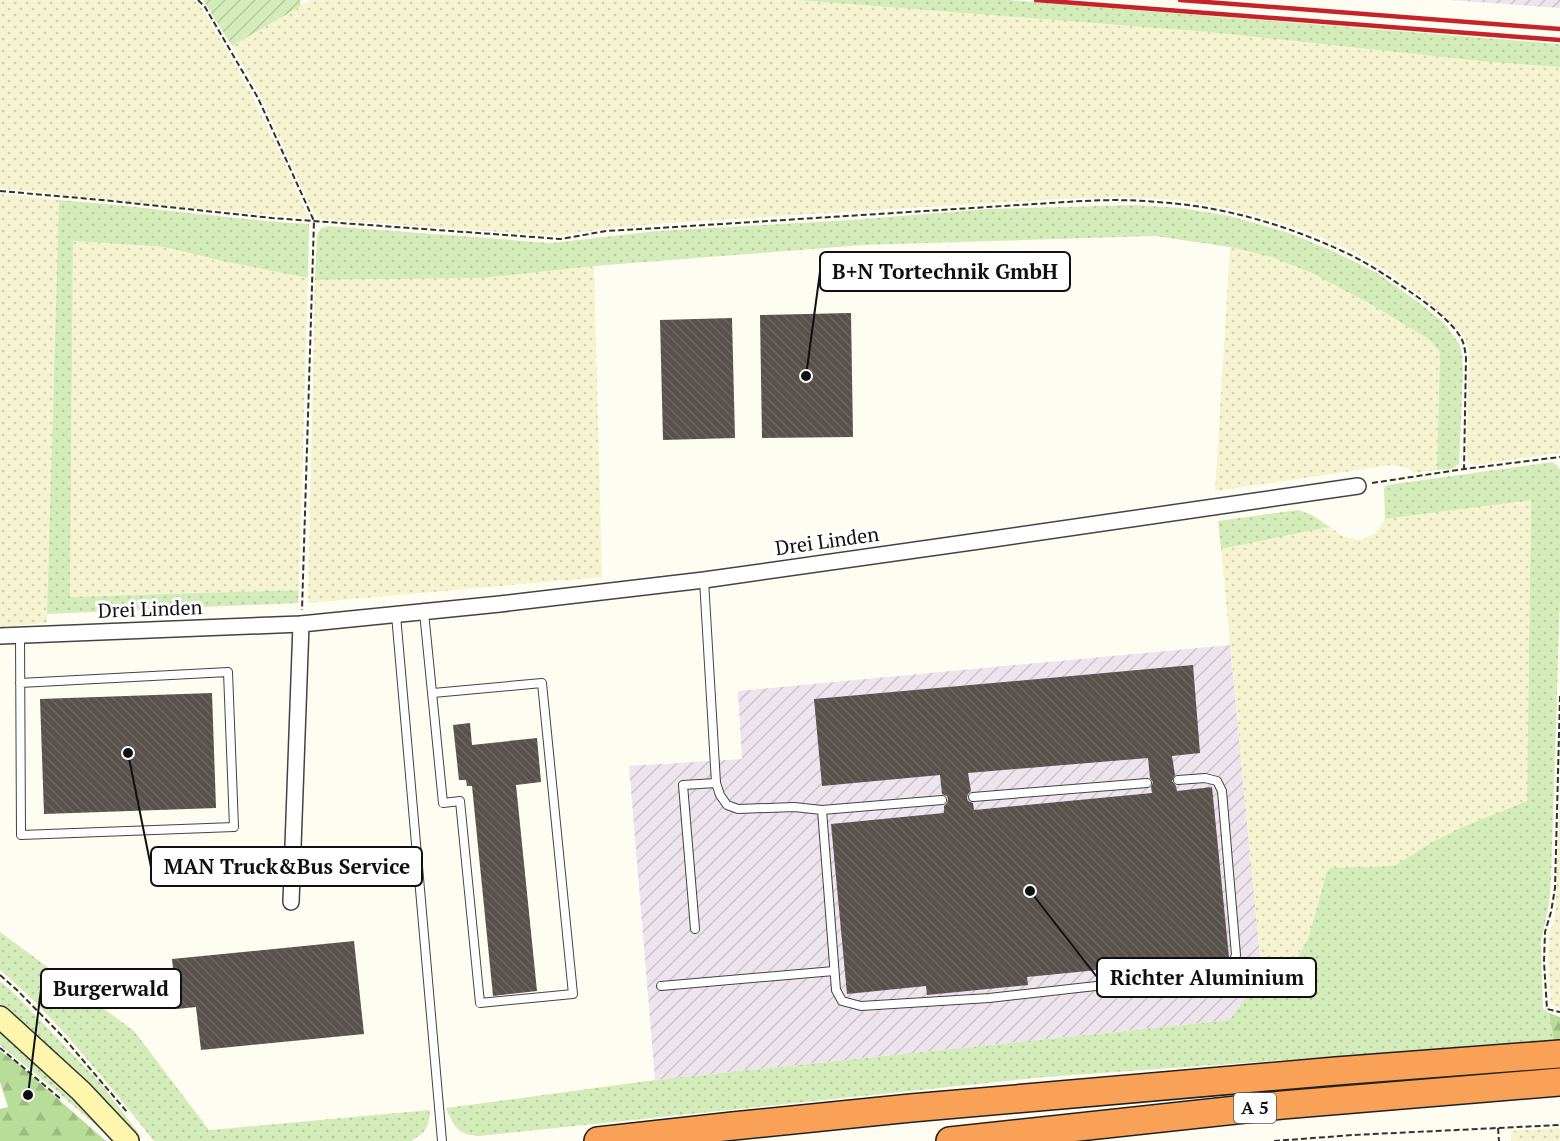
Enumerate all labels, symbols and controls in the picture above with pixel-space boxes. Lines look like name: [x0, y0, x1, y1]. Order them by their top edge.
callout: B+N Tortechnik GmbH: [820, 252, 1070, 291]
text: B+N Tortechnik GmbH: [832, 257, 1058, 285]
street label: Drei Linden: [773, 520, 881, 561]
street label: Drei Linden: [97, 593, 203, 624]
callout: MAN Truck&Bus Service: [151, 847, 422, 886]
text: MAN Truck&Bus Service: [164, 852, 410, 880]
callout: Richter Aluminium: [1097, 958, 1316, 997]
text: Richter Aluminium: [1110, 963, 1305, 991]
callout: Burgerwald: [41, 969, 181, 1008]
text: Burgerwald: [53, 974, 169, 1002]
road number: A 5: [1234, 1093, 1276, 1123]

